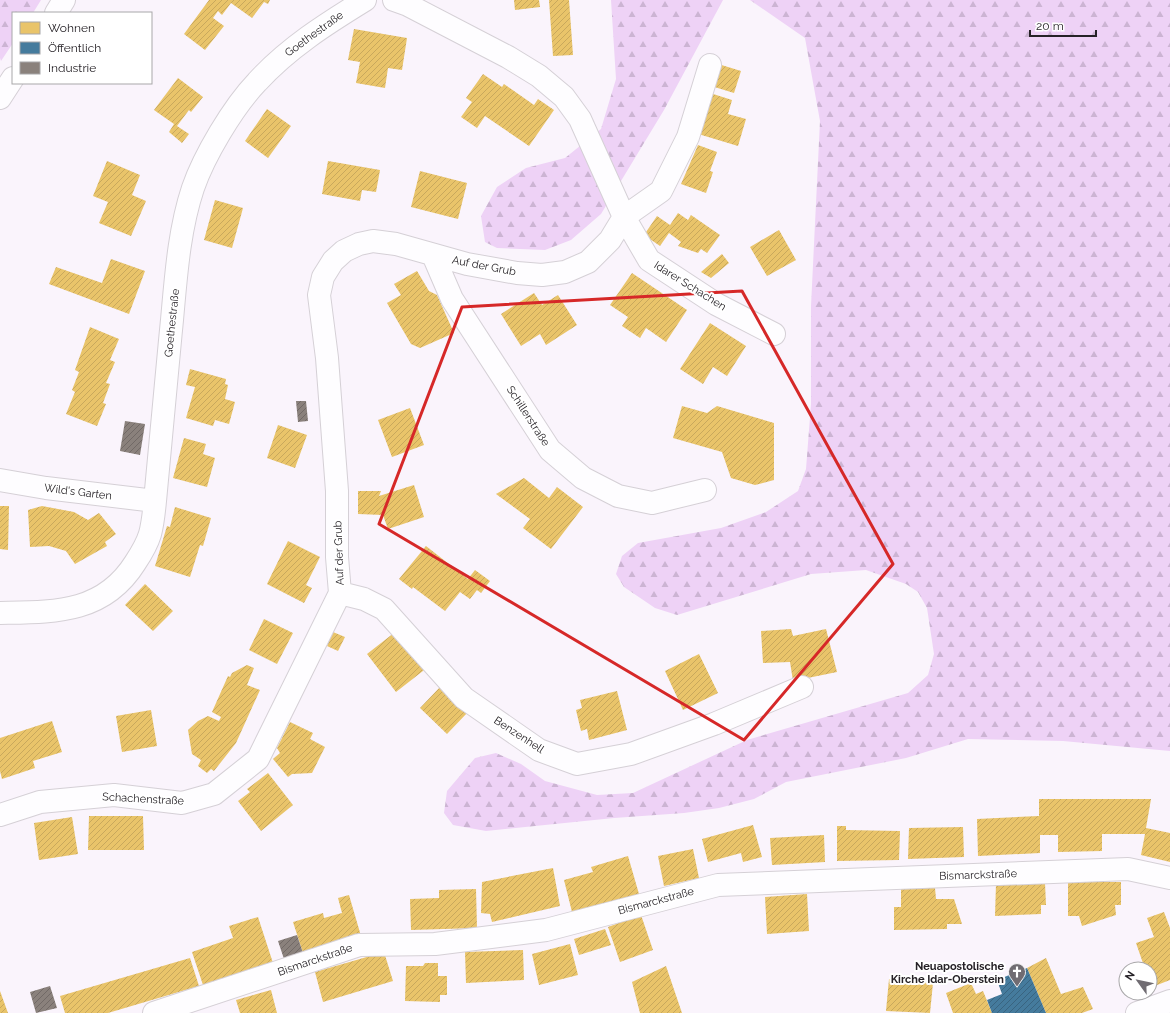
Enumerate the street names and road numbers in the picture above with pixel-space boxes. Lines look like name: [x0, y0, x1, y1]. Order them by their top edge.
street label: Goethestraße: [282, 8, 346, 59]
street label: Auf der Grub: [451, 253, 517, 279]
street label: Idarer Schachen: [652, 259, 728, 313]
street label: Goethestraße: [162, 288, 182, 358]
street label: Schillerstraße: [504, 383, 553, 449]
street label: Wild's Garten: [43, 481, 113, 503]
street label: Auf der Grub: [331, 520, 347, 586]
street label: Benzenhell: [491, 714, 547, 756]
street label: Schachenstraße: [102, 790, 185, 808]
street label: Bismarckstraße: [939, 867, 1018, 883]
street label: Bismarckstraße: [617, 884, 696, 917]
street label: Bismarckstraße: [276, 941, 355, 979]

